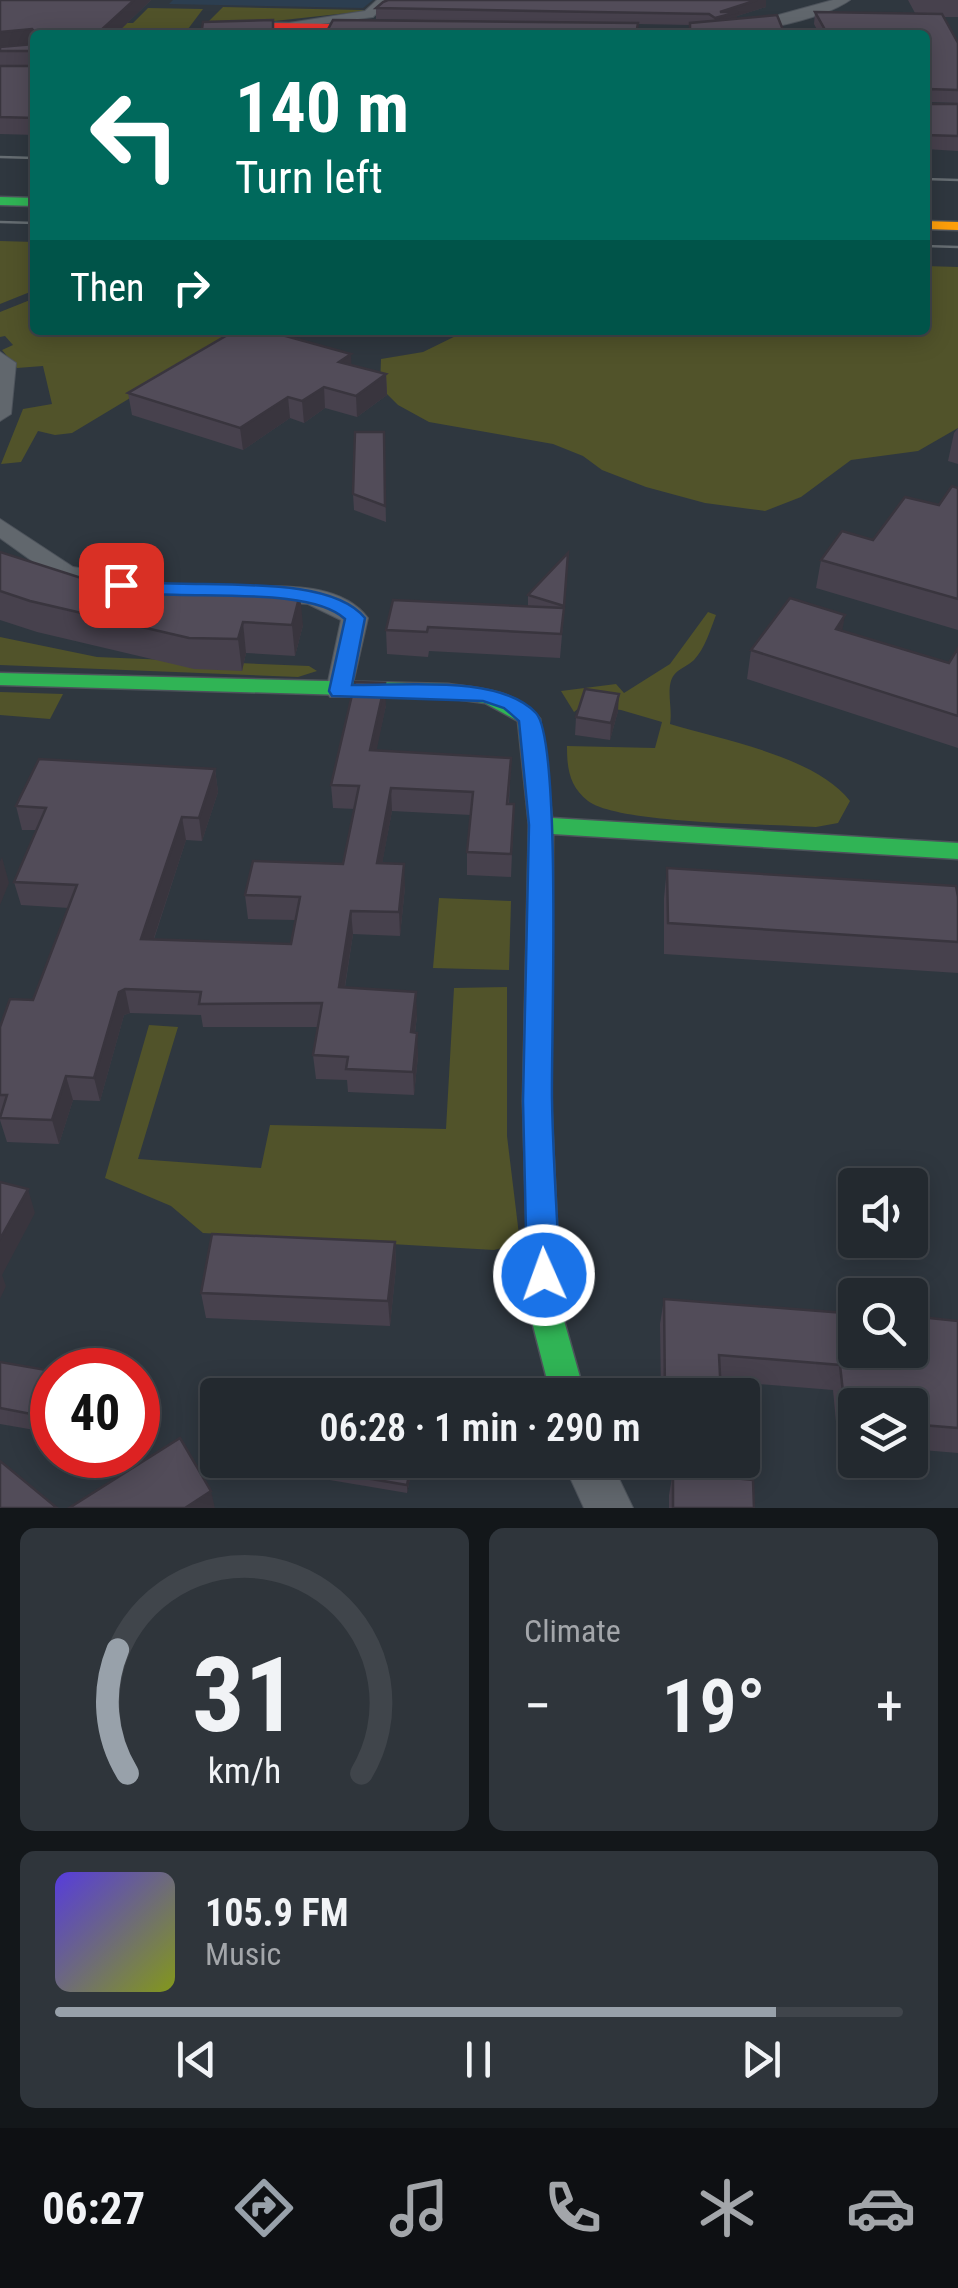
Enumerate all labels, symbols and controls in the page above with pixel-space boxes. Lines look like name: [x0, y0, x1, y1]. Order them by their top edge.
text: 140 m: [235, 67, 409, 149]
icon: left: [70, 70, 200, 200]
text: Turn left: [235, 151, 383, 204]
icon: right: [164, 260, 219, 315]
text: Then: [70, 266, 144, 310]
pin: [79, 543, 164, 628]
icon: arrive: [94, 558, 149, 613]
map controls: [838, 1168, 928, 1478]
button: sound: [838, 1168, 928, 1258]
position arrow: [492, 1223, 596, 1327]
button: search: [838, 1278, 928, 1368]
speed limit sign: 40: [30, 1348, 160, 1478]
button: layers: [838, 1388, 928, 1478]
text: 06:28 · 1 min · 290 m: [320, 1406, 640, 1450]
text: Climate: [524, 1612, 621, 1650]
text: 31: [192, 1635, 297, 1756]
text: 19°: [661, 1662, 766, 1750]
text: −: [524, 1674, 552, 1738]
text: +: [876, 1674, 903, 1738]
text: km/h: [208, 1750, 281, 1792]
text: 105.9 FM: [205, 1891, 349, 1935]
text: Music: [205, 1935, 281, 1973]
icon: previous: [169, 2032, 224, 2087]
icon: pause: [451, 2032, 506, 2087]
icon: next: [734, 2032, 789, 2087]
icon: directions: [229, 2173, 299, 2243]
icon: music: [384, 2173, 454, 2243]
icon: phone: [538, 2173, 608, 2243]
icon: climate: [692, 2173, 762, 2243]
icon: car: [846, 2173, 916, 2243]
text: 06:27: [42, 2182, 145, 2235]

